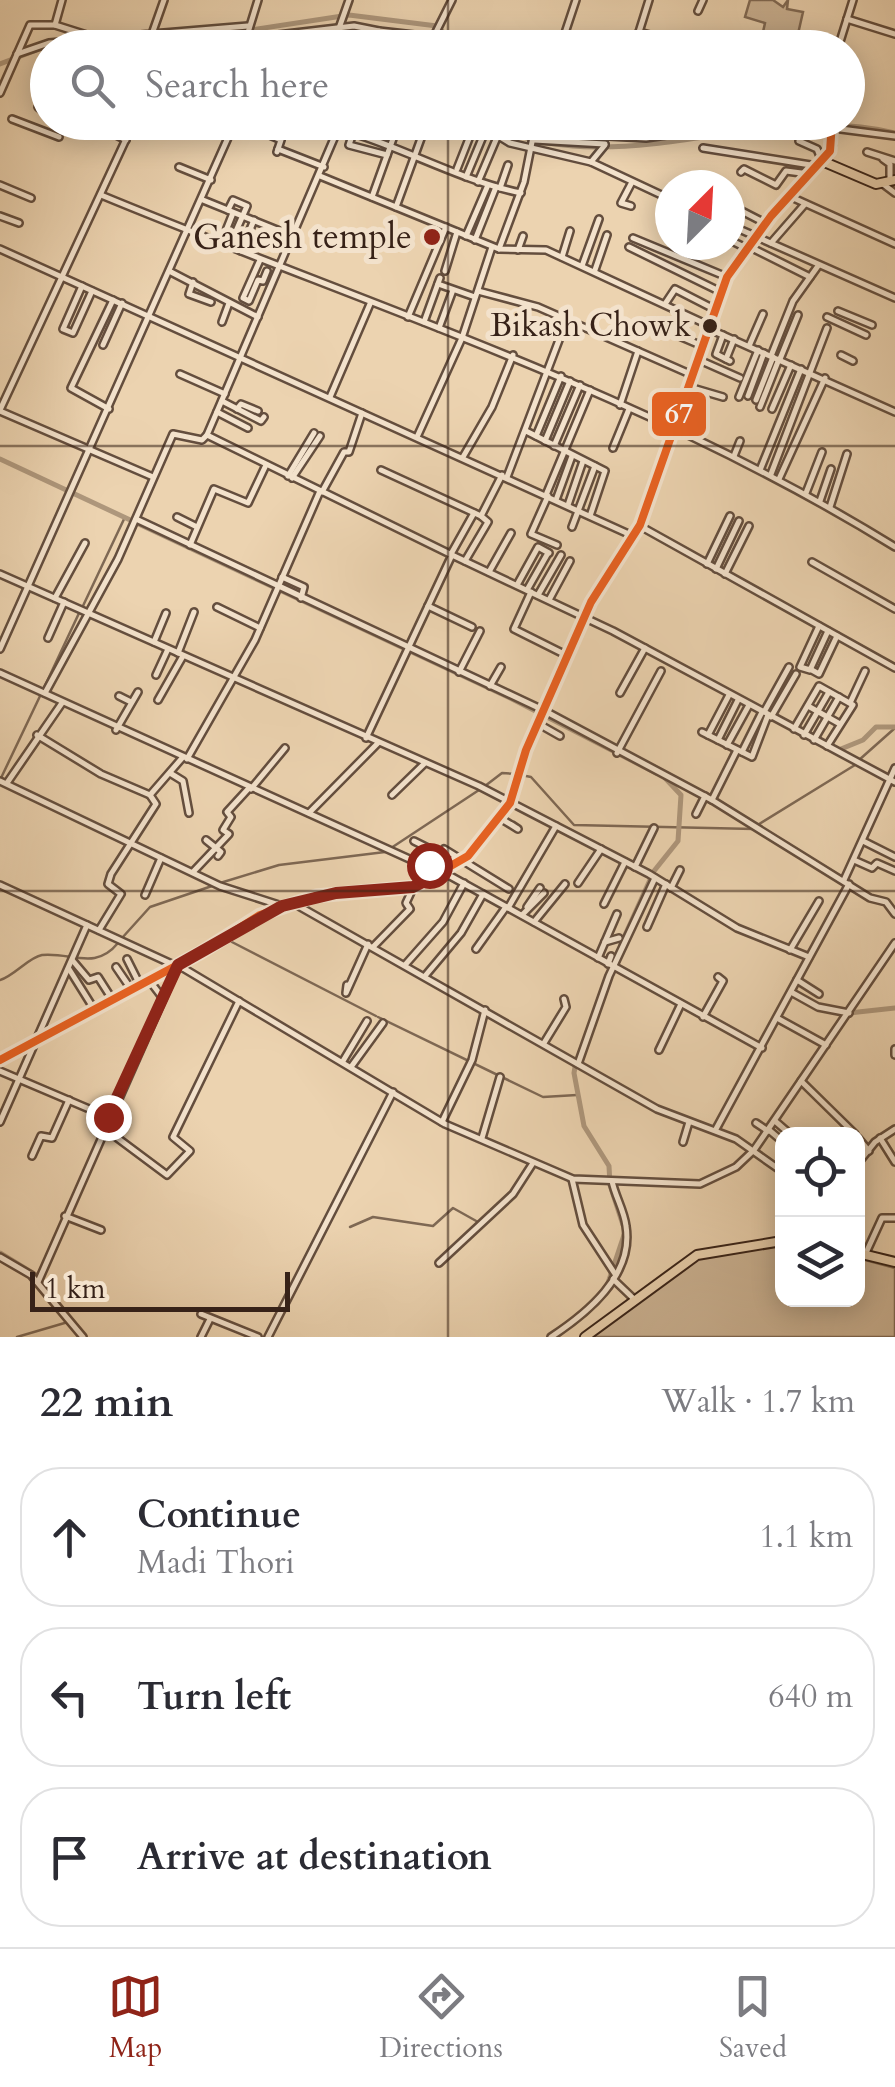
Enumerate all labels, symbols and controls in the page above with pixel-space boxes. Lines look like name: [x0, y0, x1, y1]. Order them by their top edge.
search box: [30, 30, 865, 140]
icon: search: [65, 58, 120, 113]
text: Search here: [145, 59, 329, 111]
north arrow: [655, 170, 745, 260]
place label: Ganesh temple: [193, 213, 412, 261]
marker: Ganesh temple: [421, 226, 443, 248]
place label: Bikash Chowk: [490, 304, 691, 348]
marker: Bikash Chowk: [700, 316, 720, 336]
line badge: 67: [650, 390, 708, 438]
text: 67: [665, 395, 693, 433]
route start: [407, 843, 453, 889]
route end: [86, 1095, 132, 1141]
map controls: [775, 1127, 865, 1307]
button: locate: [775, 1127, 865, 1217]
button: layers: [775, 1217, 865, 1307]
scale bar: [30, 1267, 290, 1312]
text: 1 km: [45, 1270, 106, 1308]
text: 22 min: [40, 1374, 173, 1431]
text: Walk · 1.7 km: [662, 1380, 855, 1424]
text: Continue: [137, 1489, 301, 1541]
icon: ahead: [42, 1510, 97, 1565]
text: 1.1 km: [759, 1515, 853, 1559]
text: Madi Thori: [137, 1541, 295, 1585]
icon: left: [42, 1670, 97, 1725]
text: Turn left: [137, 1671, 291, 1723]
text: 640 m: [768, 1675, 853, 1719]
icon: arrive: [42, 1830, 97, 1885]
text: Arrive at destination: [137, 1831, 492, 1883]
tab: Map: [108, 1969, 163, 2067]
tab: Directions: [379, 1969, 503, 2067]
tab: Saved: [719, 1969, 787, 2067]

